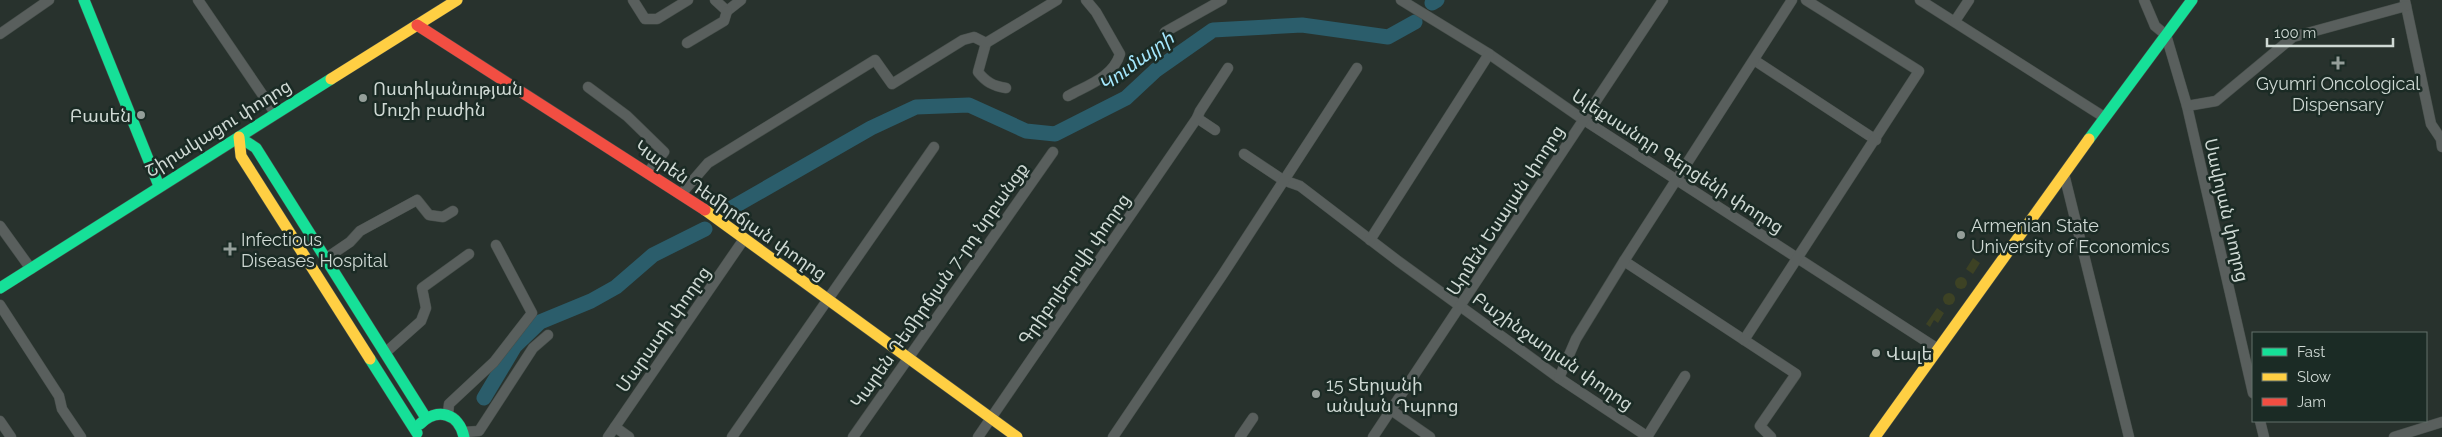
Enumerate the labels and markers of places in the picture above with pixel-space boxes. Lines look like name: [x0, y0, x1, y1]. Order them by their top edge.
marker: Gyumri Oncological Dispensary: [2331, 56, 2345, 70]
place label: Gyumri Oncological Dispensary: [2256, 73, 2420, 115]
place label: Ոստիկանության Մուշի բաժին: [373, 78, 523, 120]
marker: Ոստիկանության Մուշի բաժին: [357, 92, 369, 104]
place label: Բասեն: [70, 105, 131, 126]
marker: Բասեն: [135, 109, 147, 121]
place label: Armenian State University of Economics: [1971, 215, 2170, 257]
place label: Infectious Diseases Hospital: [241, 229, 388, 271]
marker: Armenian State University of Economics: [1955, 229, 1967, 241]
marker: Infectious Diseases Hospital: [223, 242, 237, 256]
place label: Վալե: [1886, 343, 1932, 364]
marker: Վալե: [1870, 347, 1882, 359]
place label: 15 Տերյանի անվան Դպրոց: [1326, 374, 1459, 416]
marker: 15 Տերյանի անվան Դպրոց: [1310, 388, 1322, 400]

